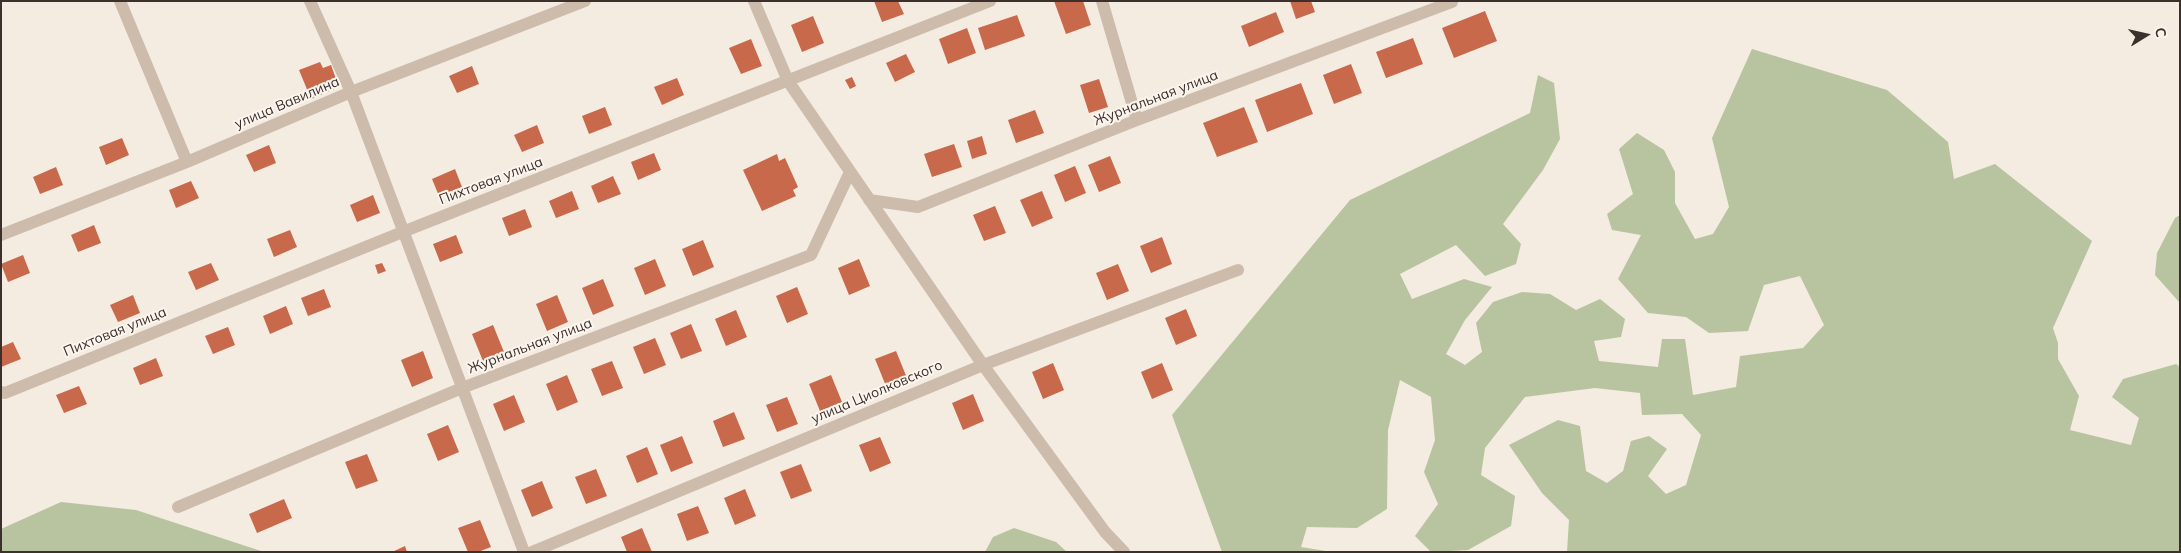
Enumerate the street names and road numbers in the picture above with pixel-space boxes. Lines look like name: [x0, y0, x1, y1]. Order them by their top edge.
street label: Журнальная улица: [1092, 67, 1220, 129]
street label: улица Вавилина: [232, 73, 342, 133]
street label: Пихтовая улица: [437, 154, 545, 208]
street label: Пихтовая улица: [61, 304, 169, 360]
street label: Журнальная улица: [466, 315, 594, 377]
street label: улица Циолковского: [809, 357, 945, 427]

